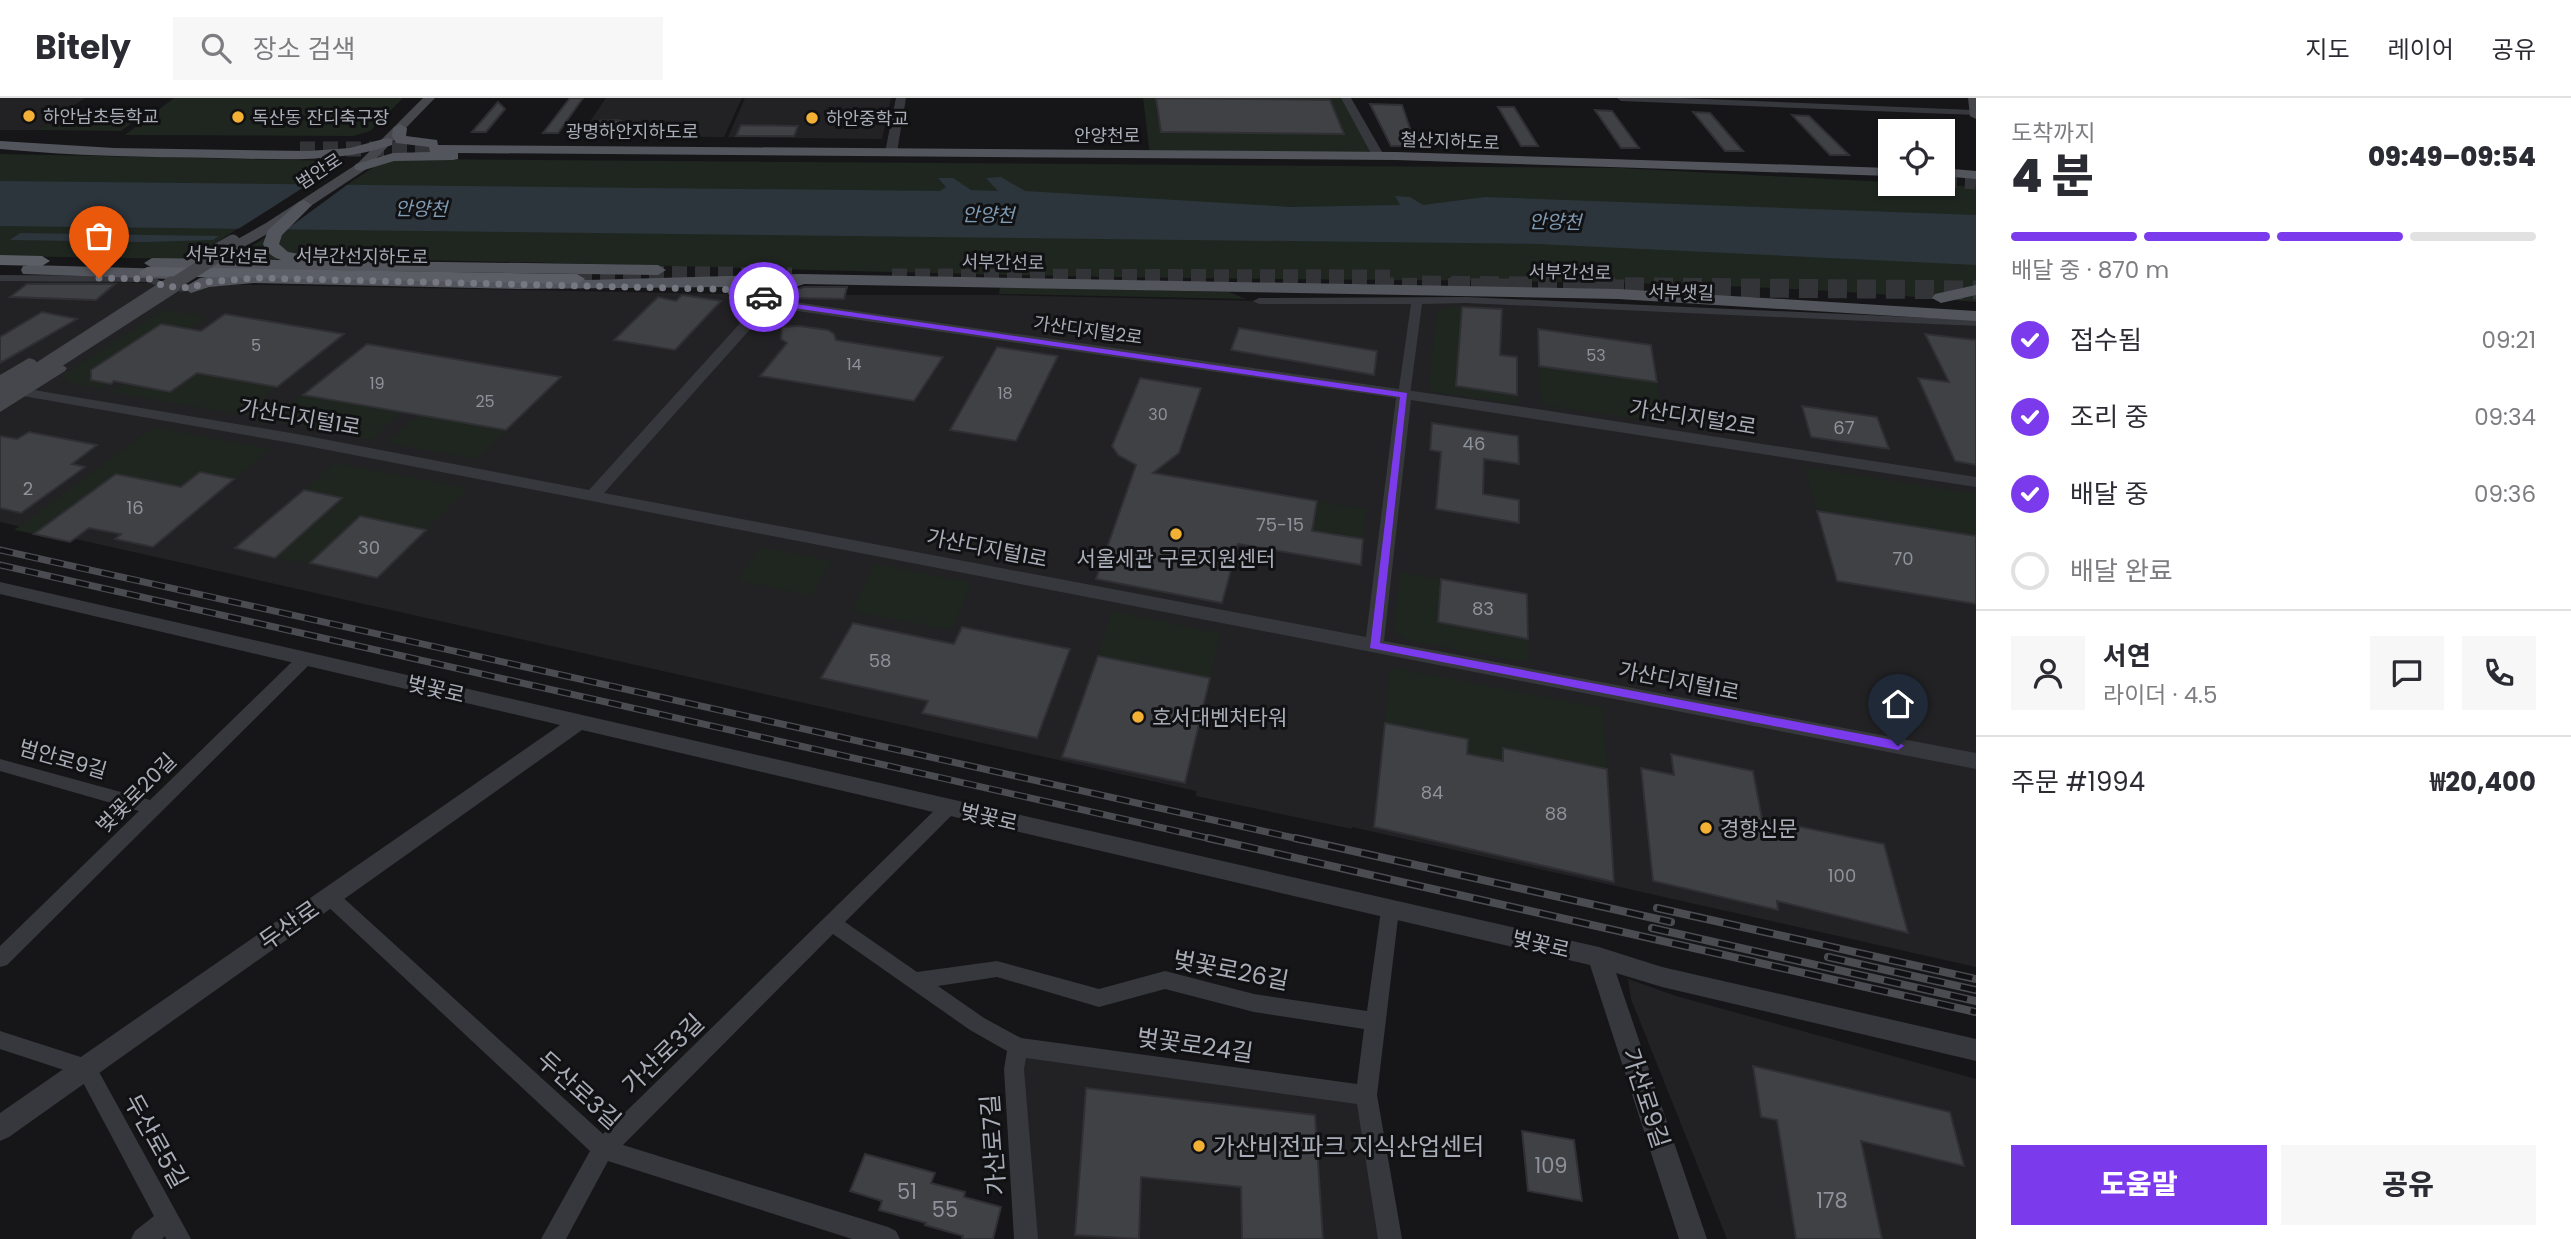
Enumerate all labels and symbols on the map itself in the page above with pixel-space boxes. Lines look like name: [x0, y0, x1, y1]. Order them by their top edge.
place label: 하안남초등학교: [43, 104, 159, 129]
place label: 독산동 잔디축구장: [252, 105, 389, 130]
place label: 하안중학교: [826, 106, 909, 131]
marker: 하안남초등학교: [21, 108, 37, 124]
marker: 독산동 잔디축구장: [230, 109, 246, 125]
marker: 하안중학교: [804, 110, 820, 126]
street label: 광명하안지하도로: [566, 119, 698, 144]
street label: 안양천로: [1074, 123, 1140, 148]
street label: 철산지하도로: [1400, 127, 1500, 155]
street label: 범안로: [291, 147, 347, 195]
water label: 안양천: [395, 195, 449, 223]
water label: 안양천: [962, 201, 1016, 229]
pin: [69, 206, 129, 278]
water label: 안양천: [1529, 208, 1583, 236]
street label: 서부간선로: [185, 240, 269, 270]
street label: 서부간선지하도로: [296, 242, 428, 270]
street label: 서부간선로: [961, 249, 1045, 275]
street label: 서부간선로: [1528, 259, 1612, 285]
courier: [729, 262, 799, 332]
street label: 서부샛길: [1647, 278, 1715, 306]
street label: 가산디지털2로: [1032, 310, 1144, 350]
house number: 5: [251, 334, 261, 357]
house number: 53: [1586, 344, 1606, 367]
house number: 14: [846, 353, 862, 376]
house number: 19: [369, 372, 385, 395]
house number: 18: [997, 382, 1013, 405]
house number: 25: [475, 390, 495, 413]
street label: 가산디지털1로: [237, 392, 363, 442]
street label: 가산디지털2로: [1628, 393, 1758, 441]
house number: 30: [1148, 403, 1168, 426]
house number: 67: [1833, 415, 1855, 440]
house number: 46: [1463, 431, 1485, 456]
house number: 2: [23, 476, 33, 501]
house number: 16: [126, 495, 144, 520]
house number: 75-15: [1256, 512, 1304, 537]
street label: 가산디지털1로: [924, 522, 1050, 574]
marker: 서울세관 구로지원센터: [1168, 526, 1184, 542]
house number: 30: [358, 535, 380, 560]
place label: 서울세관 구로지원센터: [1077, 544, 1275, 573]
house number: 70: [1892, 546, 1914, 571]
house number: 83: [1472, 596, 1494, 621]
house number: 58: [869, 648, 891, 673]
street label: 가산디지털1로: [1616, 655, 1742, 707]
street label: 벚꽃로: [404, 668, 468, 710]
pin: [1868, 674, 1928, 746]
place label: 호서대벤처타워: [1152, 703, 1287, 732]
marker: 호서대벤처타워: [1130, 709, 1146, 725]
street label: 범안로9길: [15, 733, 111, 785]
street label: 벚꽃로20길: [89, 746, 183, 840]
house number: 84: [1421, 780, 1443, 805]
street label: 벚꽃로: [957, 796, 1021, 838]
house number: 88: [1545, 801, 1567, 826]
place label: 경향신문: [1720, 814, 1797, 843]
marker: 경향신문: [1698, 820, 1714, 836]
house number: 100: [1828, 863, 1856, 888]
street label: 두산로: [252, 892, 326, 958]
street label: 벚꽃로: [1509, 923, 1573, 965]
street label: 벚꽃로26길: [1170, 943, 1292, 997]
street label: 가산로3길: [615, 1007, 711, 1101]
street label: 벚꽃로24길: [1135, 1021, 1255, 1069]
street label: 두산로3길: [530, 1043, 628, 1137]
street label: 가산로9길: [1614, 1044, 1678, 1152]
street label: 두산로5길: [117, 1088, 195, 1194]
street label: 가산로7길: [973, 1093, 1013, 1197]
place label: 가산비전파크 지식산업센터: [1213, 1130, 1484, 1163]
marker: 가산비전파크 지식산업센터: [1191, 1138, 1207, 1154]
house number: 109: [1534, 1151, 1568, 1180]
house number: 51: [897, 1177, 917, 1206]
house number: 178: [1816, 1186, 1848, 1215]
house number: 55: [932, 1195, 958, 1224]

